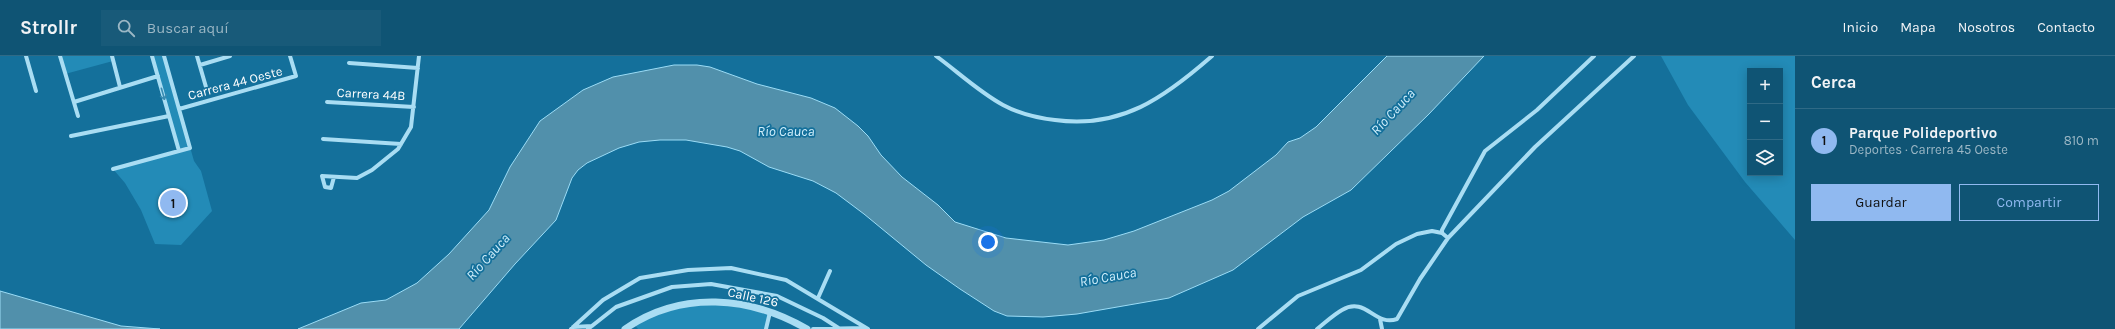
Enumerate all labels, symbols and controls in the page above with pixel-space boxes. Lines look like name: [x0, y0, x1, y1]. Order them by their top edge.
search box: [101, 10, 381, 46]
text: Strollr: [20, 17, 77, 39]
icon: search: [115, 17, 137, 39]
text: Buscar aquí: [147, 19, 229, 37]
text: Inicio: [1843, 19, 1878, 36]
text: Mapa: [1900, 19, 1936, 36]
text: Nosotros: [1958, 19, 2015, 36]
text: Contacto: [2037, 19, 2095, 36]
street label: Carrera 44 Oeste: [186, 63, 284, 103]
map controls: [1747, 68, 1783, 176]
button: +: [1747, 68, 1783, 104]
text: Cerca: [1811, 72, 1856, 92]
street label: Carrera 44B: [336, 85, 406, 103]
water label: Río Cauca: [1367, 85, 1419, 139]
one-way arrow: [160, 87, 167, 100]
button: −: [1747, 104, 1783, 140]
water label: Río Cauca: [757, 123, 815, 140]
text: Parque Polideportivo: [1849, 124, 1997, 142]
text: 1: [1822, 133, 1826, 148]
text: 810 m: [2064, 133, 2099, 148]
button: layers: [1747, 140, 1783, 176]
text: Deportes · Carrera 45 Oeste: [1849, 142, 2008, 157]
button: Guardar: [1811, 184, 1951, 221]
button: Compartir: [1959, 184, 2099, 221]
pin: 1: [160, 188, 186, 218]
water label: Río Cauca: [463, 230, 513, 284]
your location: [978, 232, 998, 252]
water label: Río Cauca: [1078, 264, 1138, 290]
street label: Calle 126: [726, 284, 780, 310]

